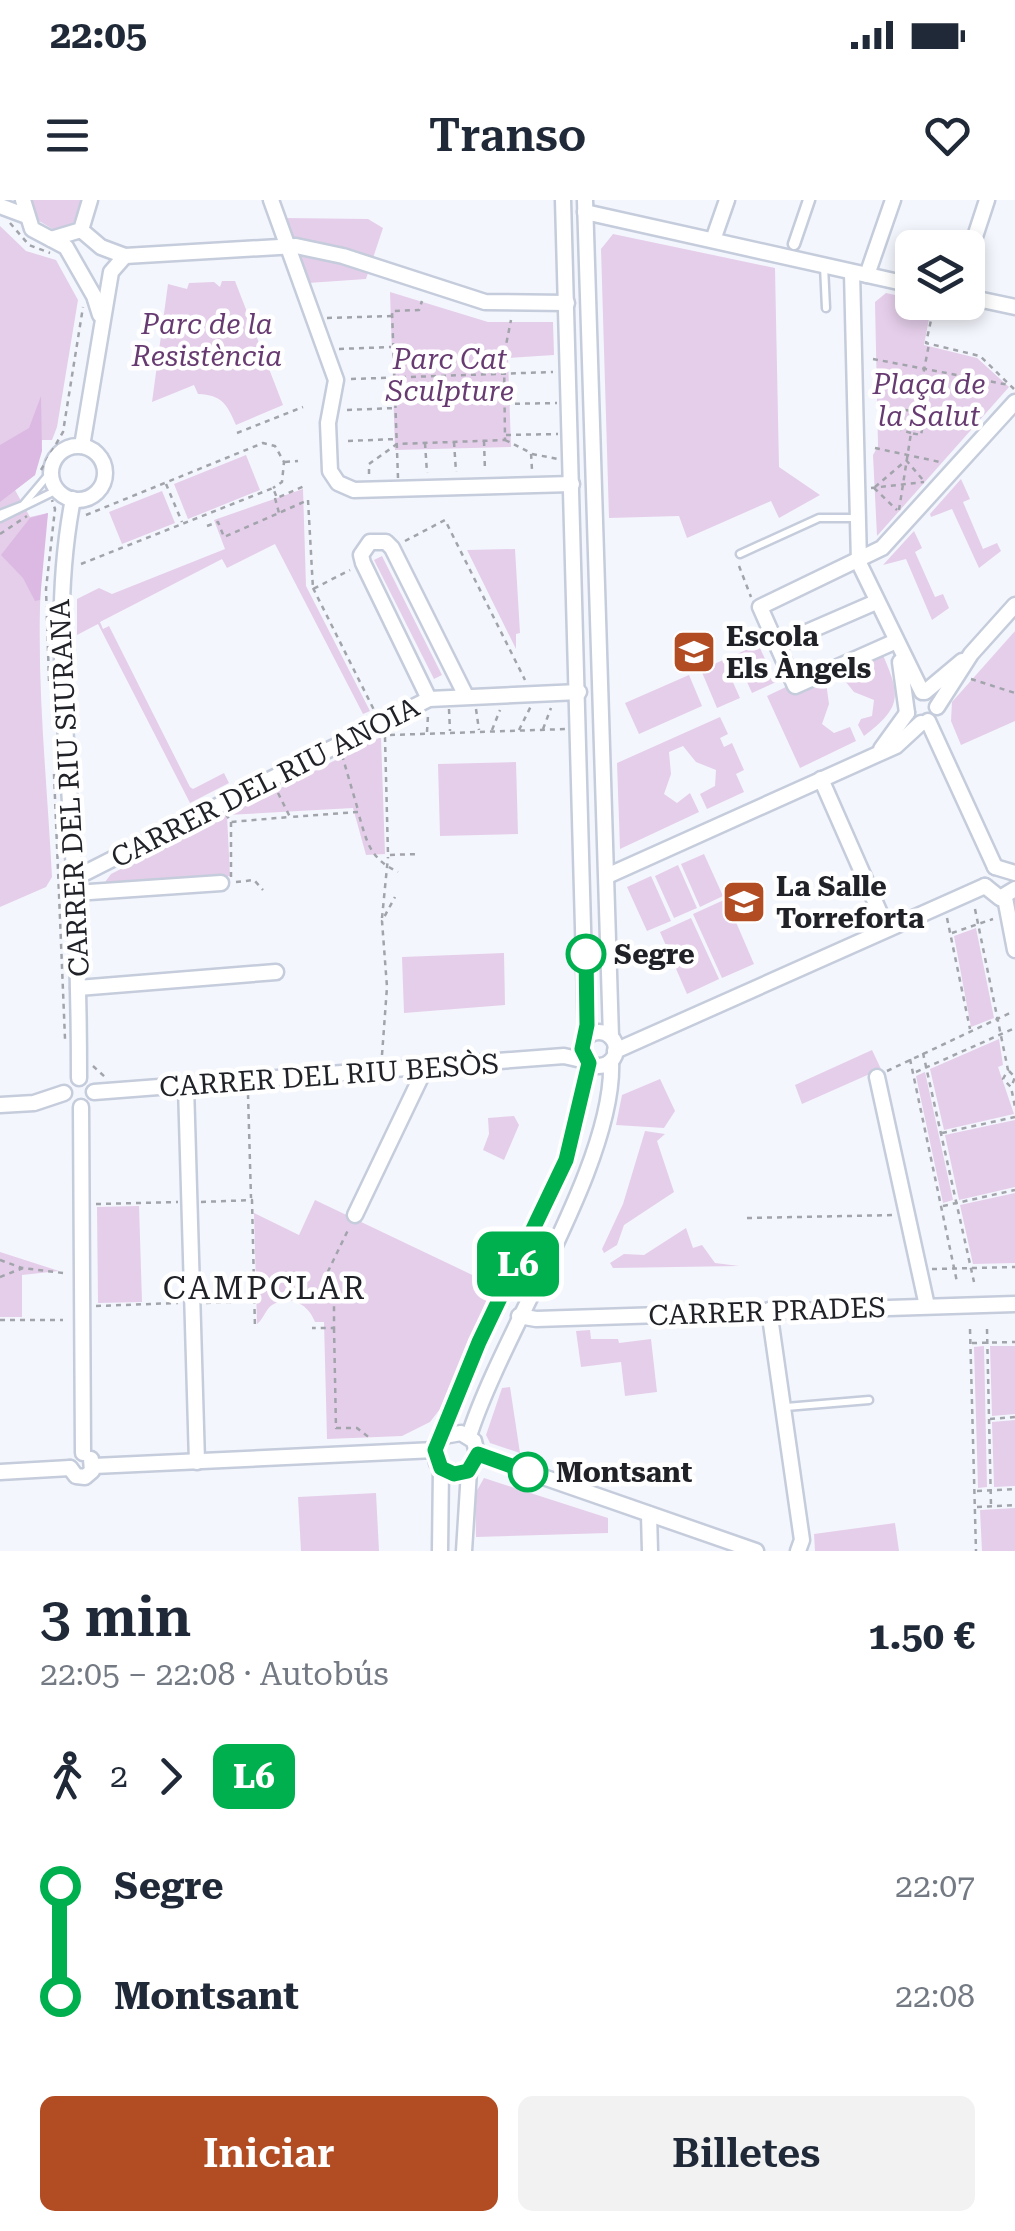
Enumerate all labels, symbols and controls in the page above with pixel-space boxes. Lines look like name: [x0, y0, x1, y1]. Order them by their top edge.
text: 22:05: [50, 13, 147, 57]
icon: menu: [40, 108, 95, 163]
icon: heart: [920, 108, 975, 163]
text: Transo: [429, 109, 586, 162]
map controls: [895, 230, 985, 320]
button: layers: [895, 230, 985, 320]
park label: Parc de la Resistència: [131, 308, 282, 373]
park label: Parc Cat Sculpture: [385, 343, 514, 408]
park label: Plaça de la Salut: [872, 368, 985, 433]
street label: CARRER DEL RIU SIURANA: [43, 598, 96, 978]
place label: Escola Els Àngels: [726, 620, 871, 685]
school or university icon: Escola Els Àngels: [671, 629, 717, 675]
street label: CARRER DEL RIU ANOIA: [106, 690, 425, 875]
place label: La Salle Torreforta: [776, 870, 925, 935]
school or university icon: La Salle Torreforta: [721, 879, 767, 925]
marker: Segre: [567, 935, 605, 973]
place label: Segre: [614, 938, 695, 971]
street label: CARRER DEL RIU BESÒS: [158, 1046, 500, 1104]
line badge: L6: [473, 1232, 563, 1296]
text: L6: [497, 1244, 539, 1285]
district label: CAMPCLAR: [163, 1269, 367, 1307]
street label: CARRER PRADES: [648, 1291, 886, 1332]
marker: Montsant: [509, 1453, 547, 1491]
place label: Montsant: [556, 1456, 692, 1489]
text: 3 min: [40, 1585, 191, 1649]
text: 1.50 €: [868, 1614, 975, 1658]
text: 22:05 – 22:08 · Autobús: [40, 1655, 389, 1693]
icon: walk: [40, 1749, 95, 1804]
icon: forward: [143, 1749, 198, 1804]
text: L6: [233, 1756, 275, 1797]
text: 2: [110, 1757, 128, 1795]
text: Segre: [114, 1864, 224, 1908]
text: 22:07: [895, 1867, 975, 1905]
text: Montsant: [114, 1974, 299, 2018]
text: 22:08: [895, 1977, 975, 2015]
button: Iniciar: [40, 2096, 498, 2211]
button: Billetes: [518, 2096, 975, 2211]

